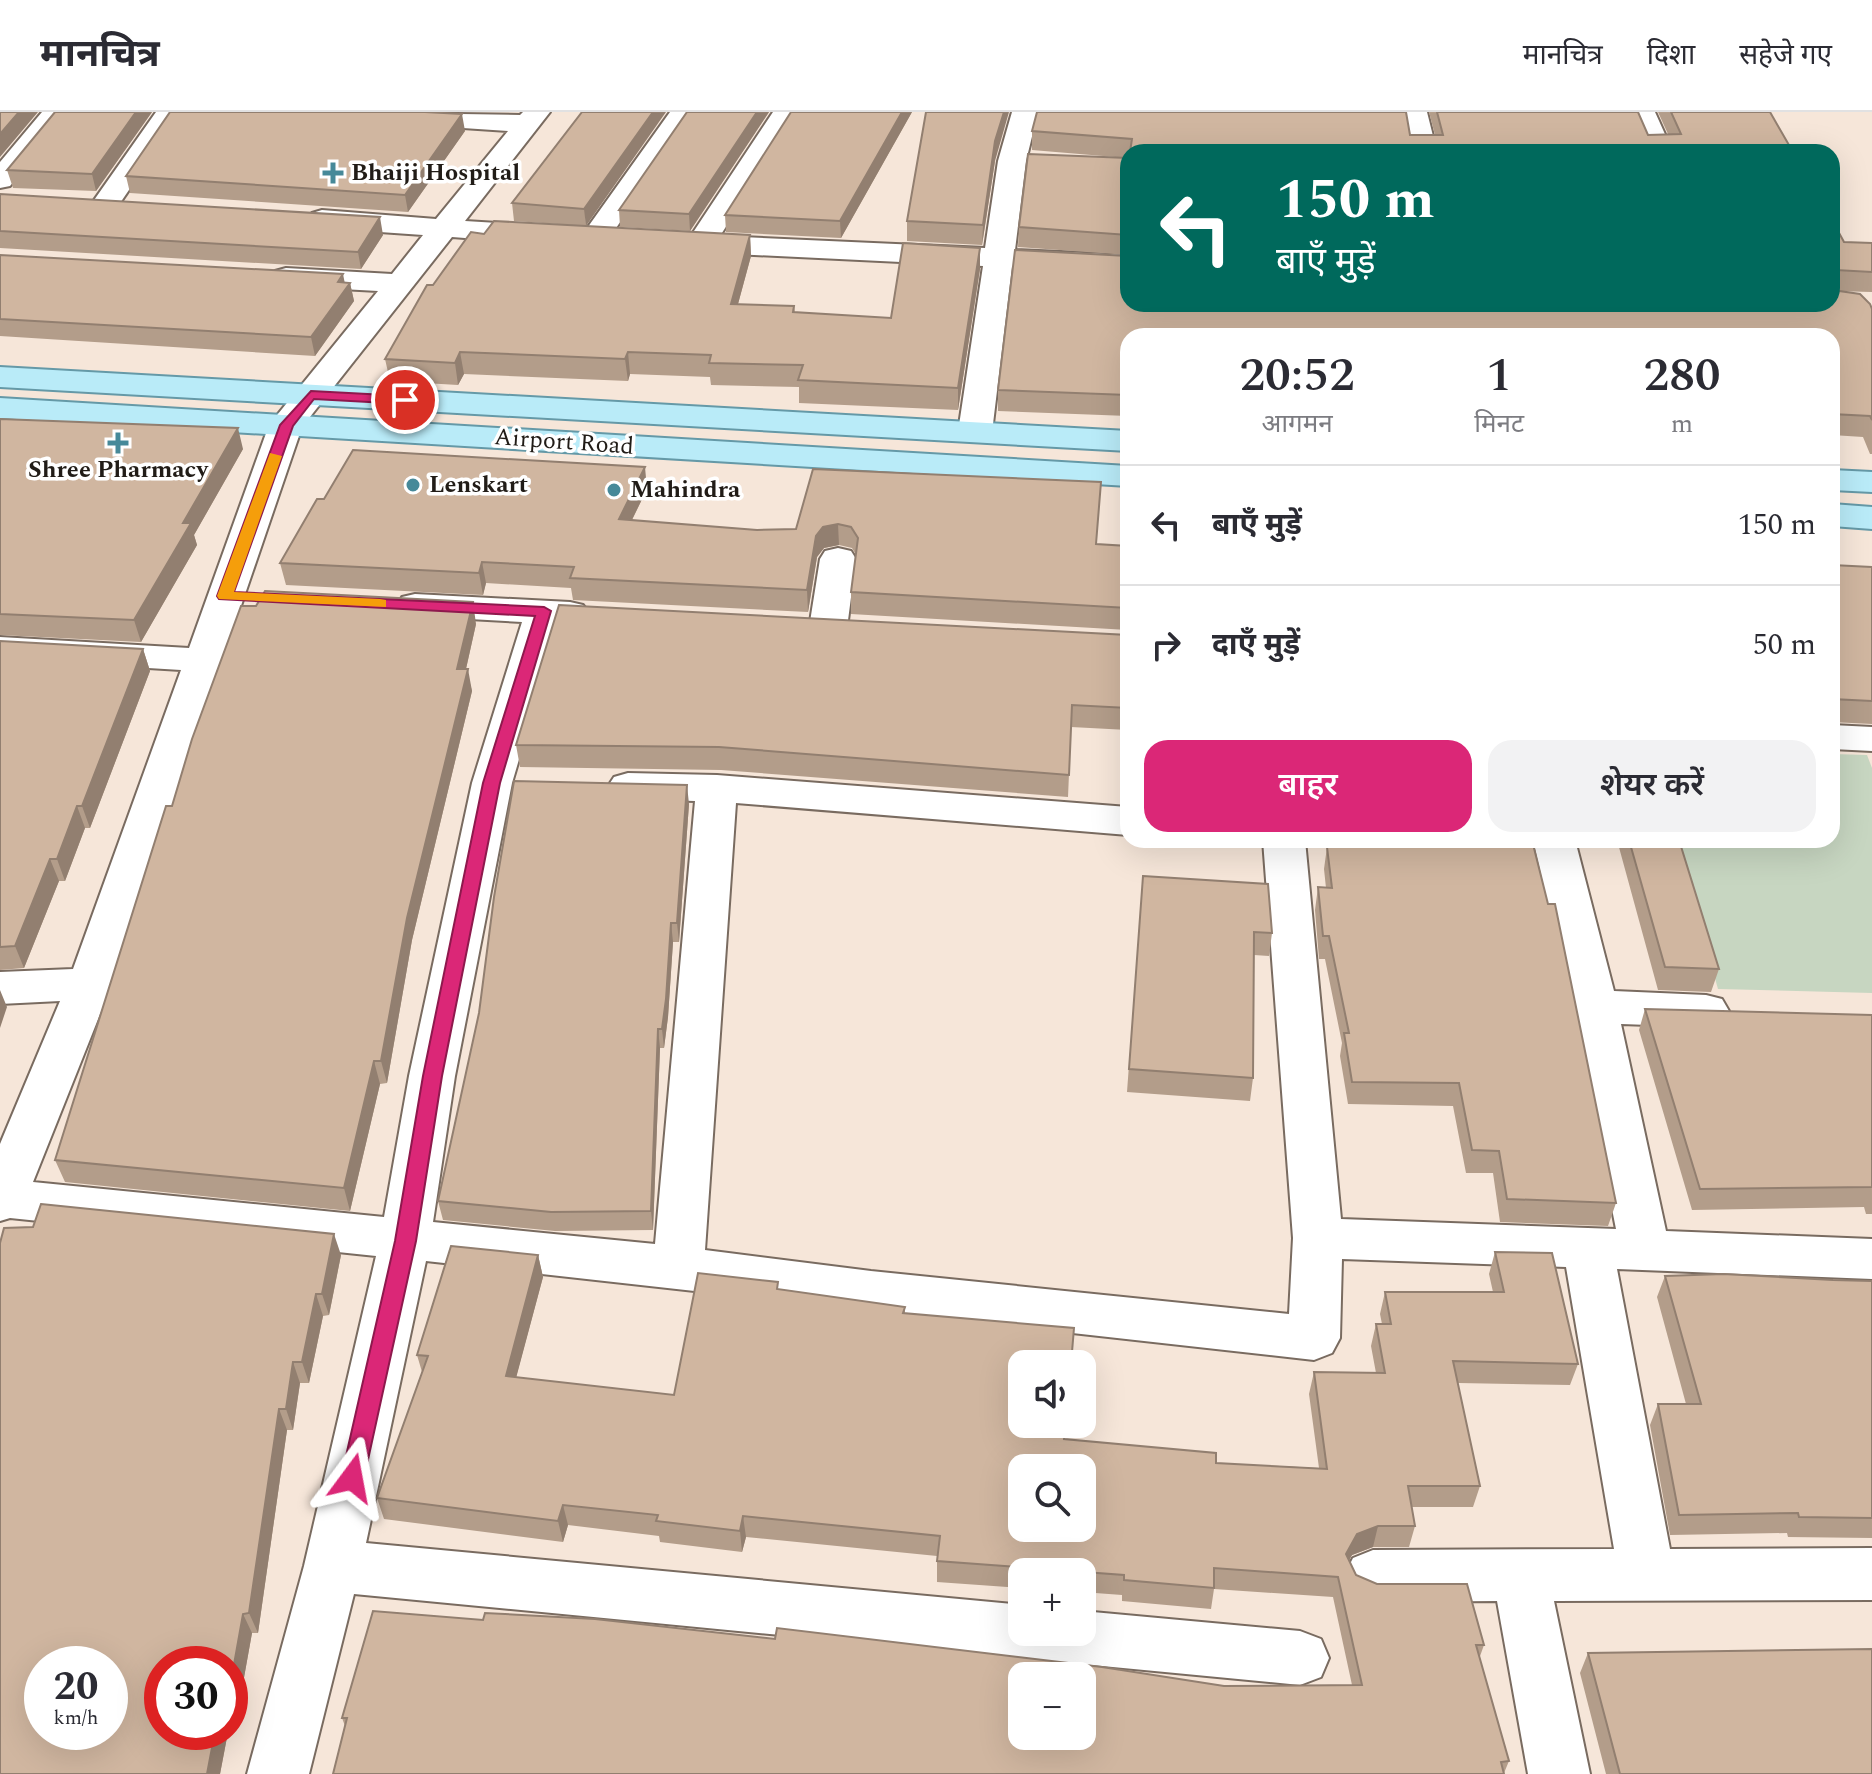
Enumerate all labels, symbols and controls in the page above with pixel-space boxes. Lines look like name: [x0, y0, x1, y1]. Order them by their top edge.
text: मानचित्र: [40, 26, 160, 84]
text: मानचित्र: [1523, 34, 1603, 77]
text: दिशा: [1647, 34, 1695, 77]
text: सहेजे गए: [1739, 34, 1832, 77]
place label: Bhaiji Hospital: [351, 155, 520, 191]
text: 150 m: [1276, 158, 1435, 243]
marker: Bhaiji Hospital: [322, 162, 344, 184]
icon: left: [1144, 176, 1248, 280]
text: बाएँ मुड़ें: [1276, 235, 1376, 290]
text: 20:52: [1239, 339, 1355, 412]
text: 1: [1486, 339, 1512, 412]
text: 280: [1643, 339, 1721, 412]
pin: [371, 366, 439, 434]
icon: arrive: [383, 378, 427, 422]
text: आगमन: [1262, 404, 1333, 444]
text: मिनट: [1474, 404, 1524, 444]
text: m: [1671, 404, 1693, 444]
street label: Airport Road: [493, 419, 635, 465]
marker: Shree Pharmacy: [109, 434, 127, 452]
place label: Shree Pharmacy: [28, 452, 210, 488]
place label: Lenskart: [429, 467, 528, 503]
place label: Mahindra: [630, 472, 741, 508]
marker: Lenskart: [404, 476, 422, 494]
marker: Mahindra: [605, 481, 623, 499]
text: बाएँ मुड़ें: [1212, 502, 1302, 548]
text: 150 m: [1738, 502, 1816, 548]
icon: left: [1144, 503, 1188, 547]
text: दाएँ मुड़ें: [1212, 622, 1300, 668]
text: 50 m: [1753, 622, 1816, 668]
icon: right: [1144, 623, 1188, 667]
button: बाहर: [1144, 740, 1472, 832]
button: शेयर करें: [1488, 740, 1816, 832]
map controls: [1008, 1350, 1096, 1750]
button: sound: [1008, 1350, 1096, 1438]
position arrow: [310, 1436, 394, 1520]
button: search: [1008, 1454, 1096, 1542]
button: +: [1008, 1558, 1096, 1646]
speed limit sign: 30: [144, 1646, 248, 1750]
text: 20: [54, 1657, 98, 1718]
button: −: [1008, 1662, 1096, 1750]
text: km/h: [54, 1703, 99, 1733]

